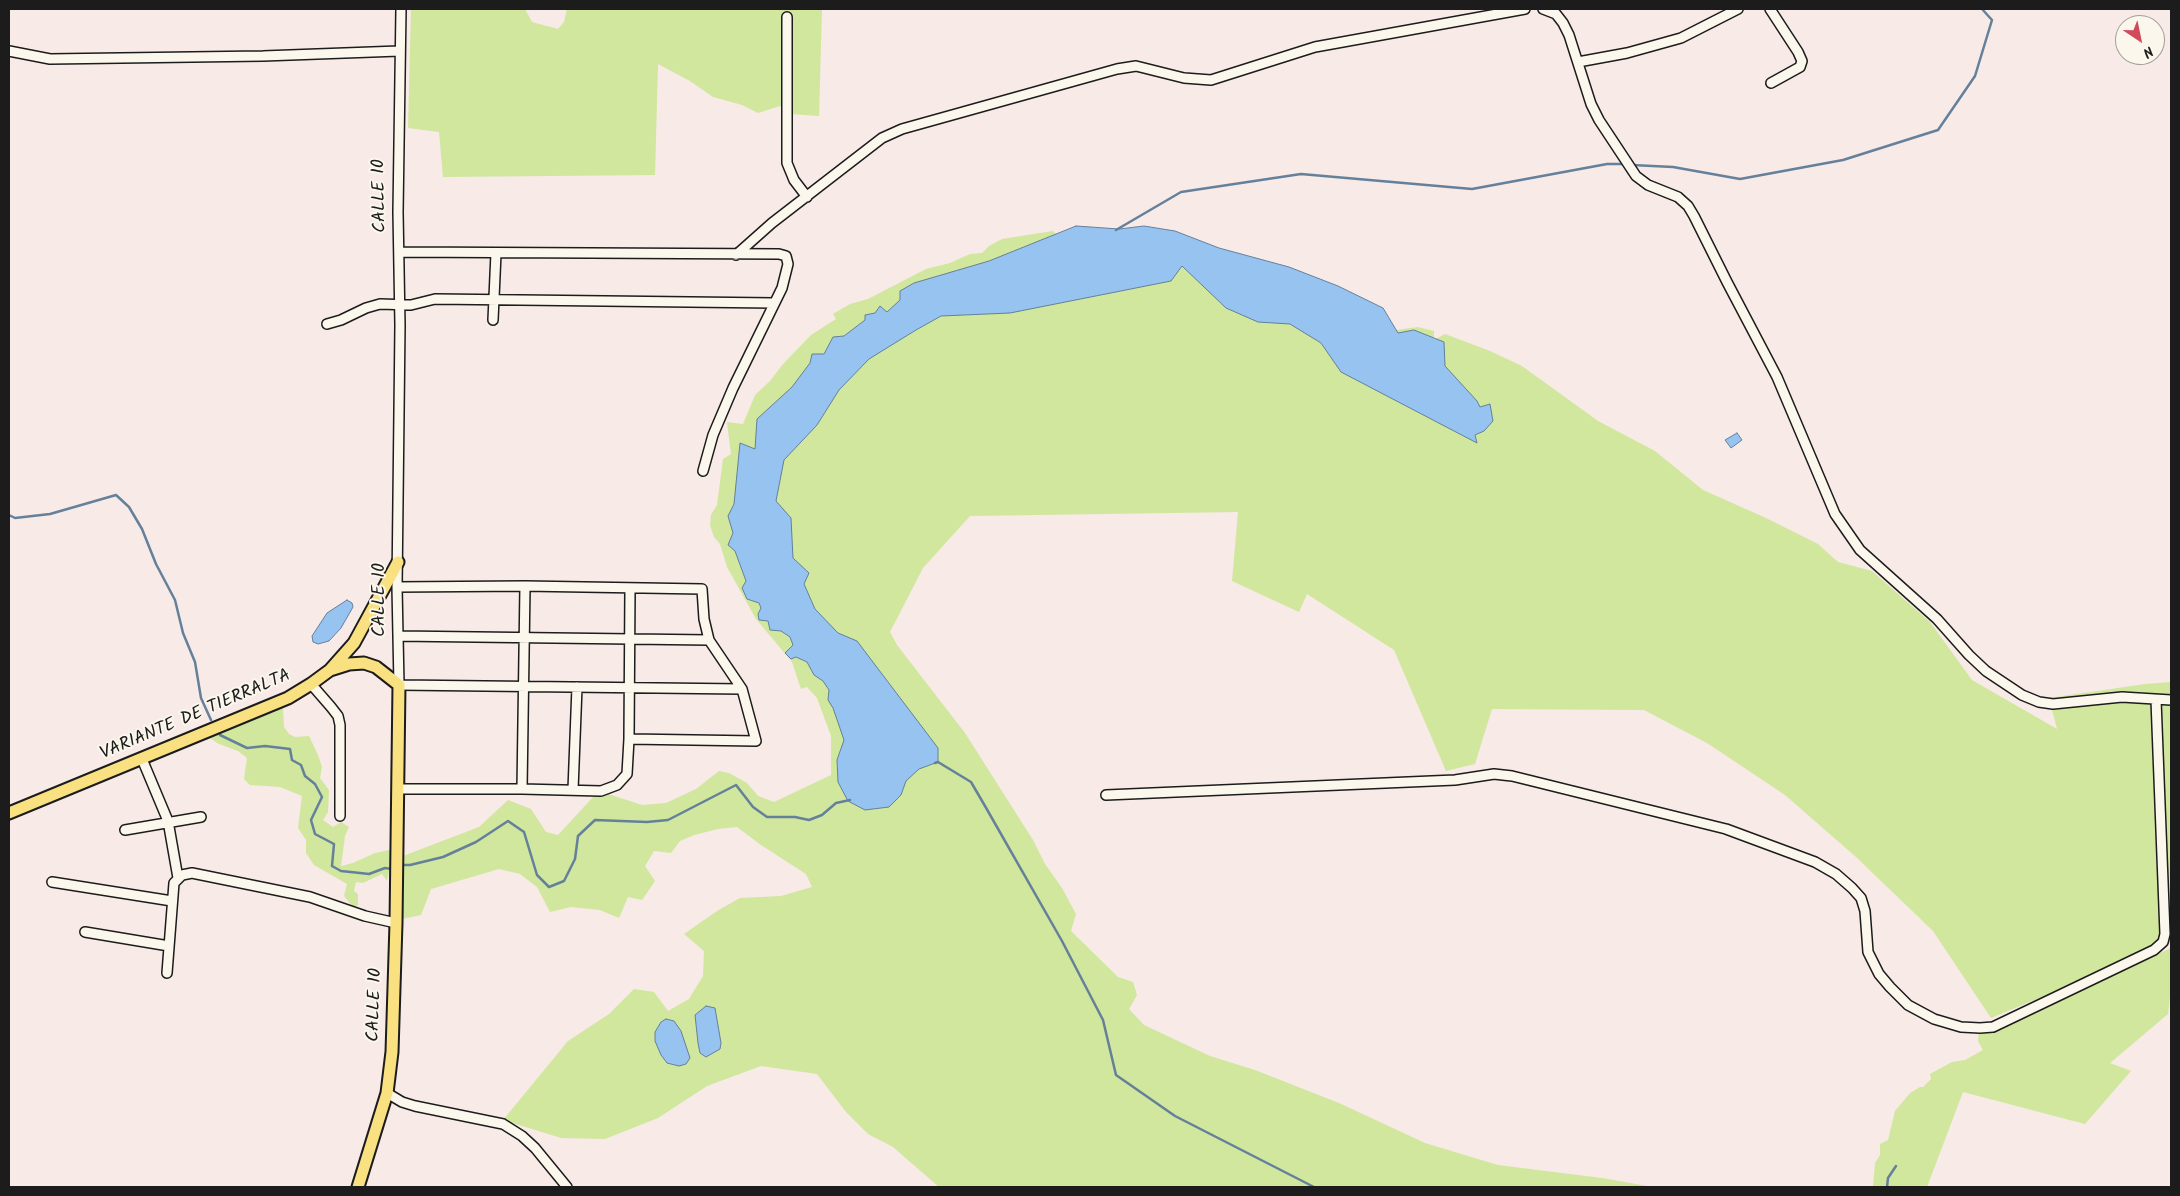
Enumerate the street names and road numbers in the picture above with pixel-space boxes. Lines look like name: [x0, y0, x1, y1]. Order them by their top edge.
street label: CALLE 10: [370, 159, 392, 233]
street label: CALLE 10: [370, 563, 392, 637]
street label: VARIANTE DE TIERRALTA: [98, 666, 294, 766]
street label: CALLE 10: [364, 968, 388, 1042]

